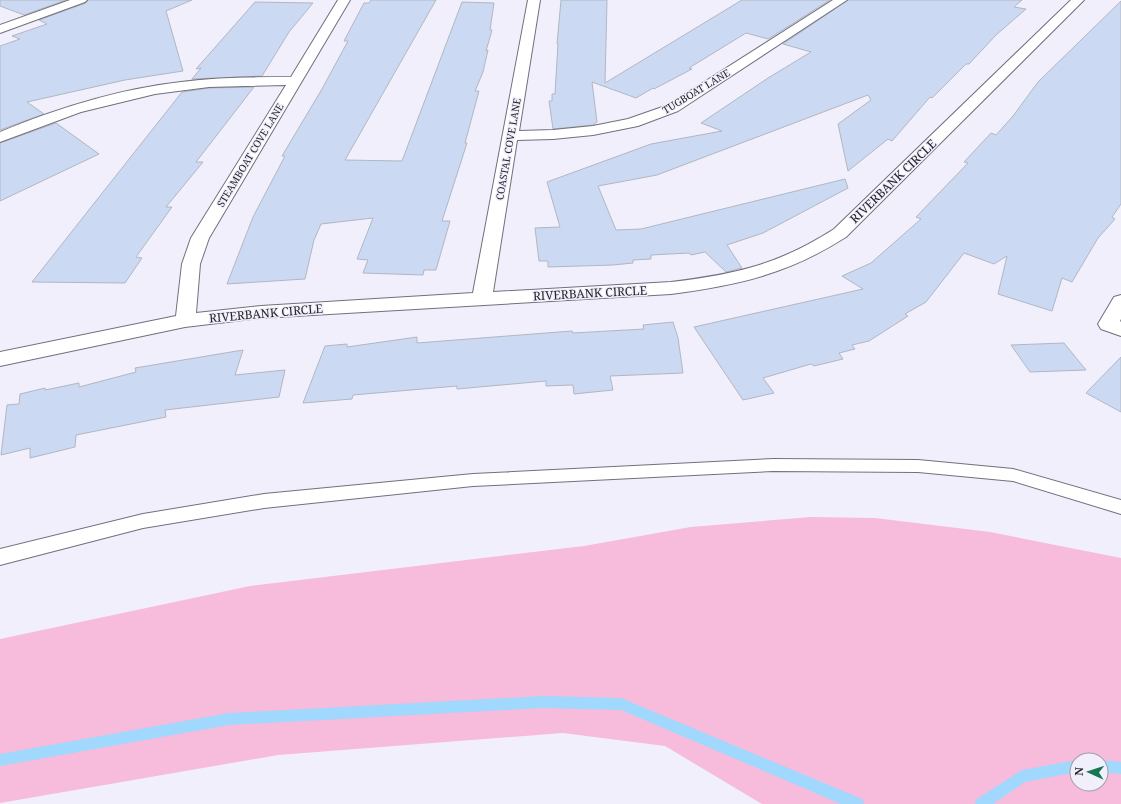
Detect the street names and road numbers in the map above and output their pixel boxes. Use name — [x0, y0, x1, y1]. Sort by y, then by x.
street label: TUGBOAT LANE — [660, 65, 732, 117]
street label: COASTAL COVE LANE — [492, 97, 524, 201]
street label: STEAMBOAT COVE LANE — [213, 100, 287, 210]
street label: RIVERBANK CIRCLE — [846, 135, 940, 227]
street label: RIVERBANK CIRCLE — [533, 282, 647, 304]
street label: RIVERBANK CIRCLE — [208, 300, 324, 326]

